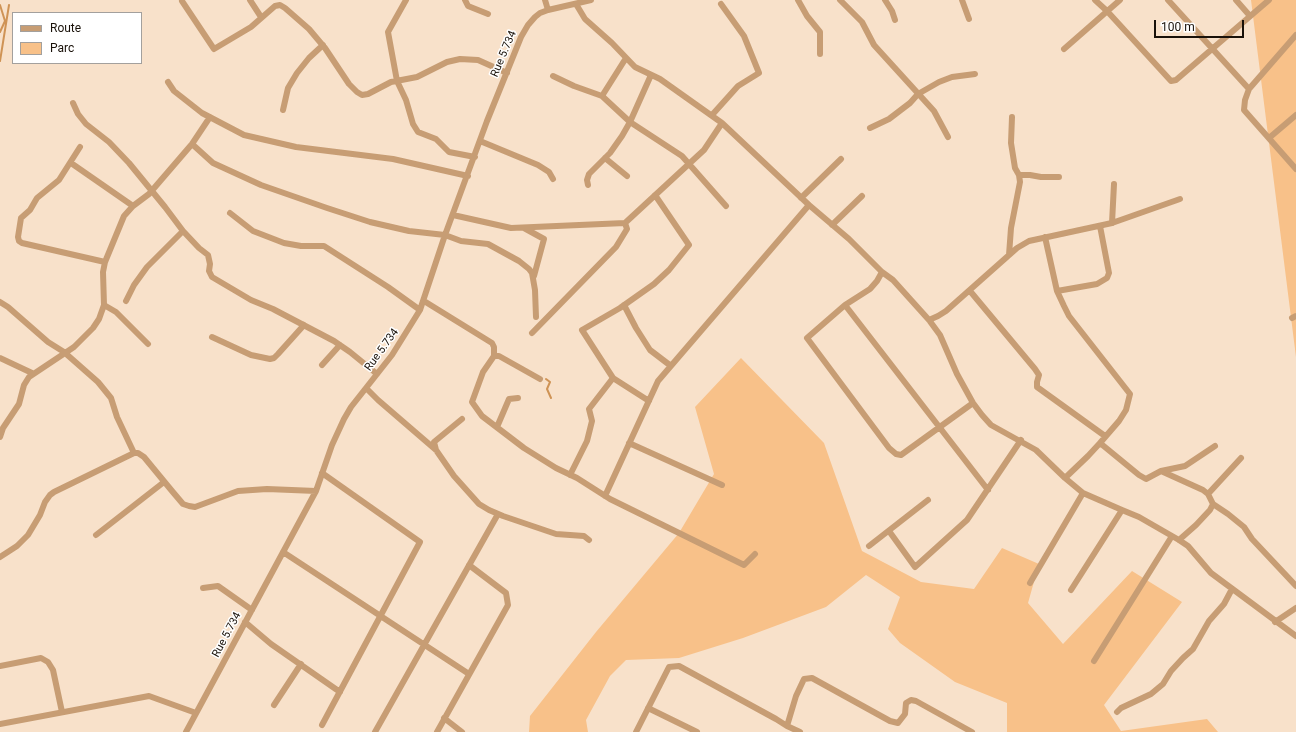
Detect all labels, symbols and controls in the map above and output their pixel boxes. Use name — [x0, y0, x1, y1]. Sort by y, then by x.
legend — [12, 12, 142, 64]
scale bar — [1156, 12, 1246, 38]
text: 100 m — [1161, 20, 1195, 34]
text: Route — [50, 21, 81, 35]
street label: Rue 5.734 — [488, 29, 520, 79]
text: Parc — [50, 41, 74, 55]
street label: Rue 5.734 — [362, 326, 402, 374]
street label: Rue 5.734 — [210, 610, 244, 660]

